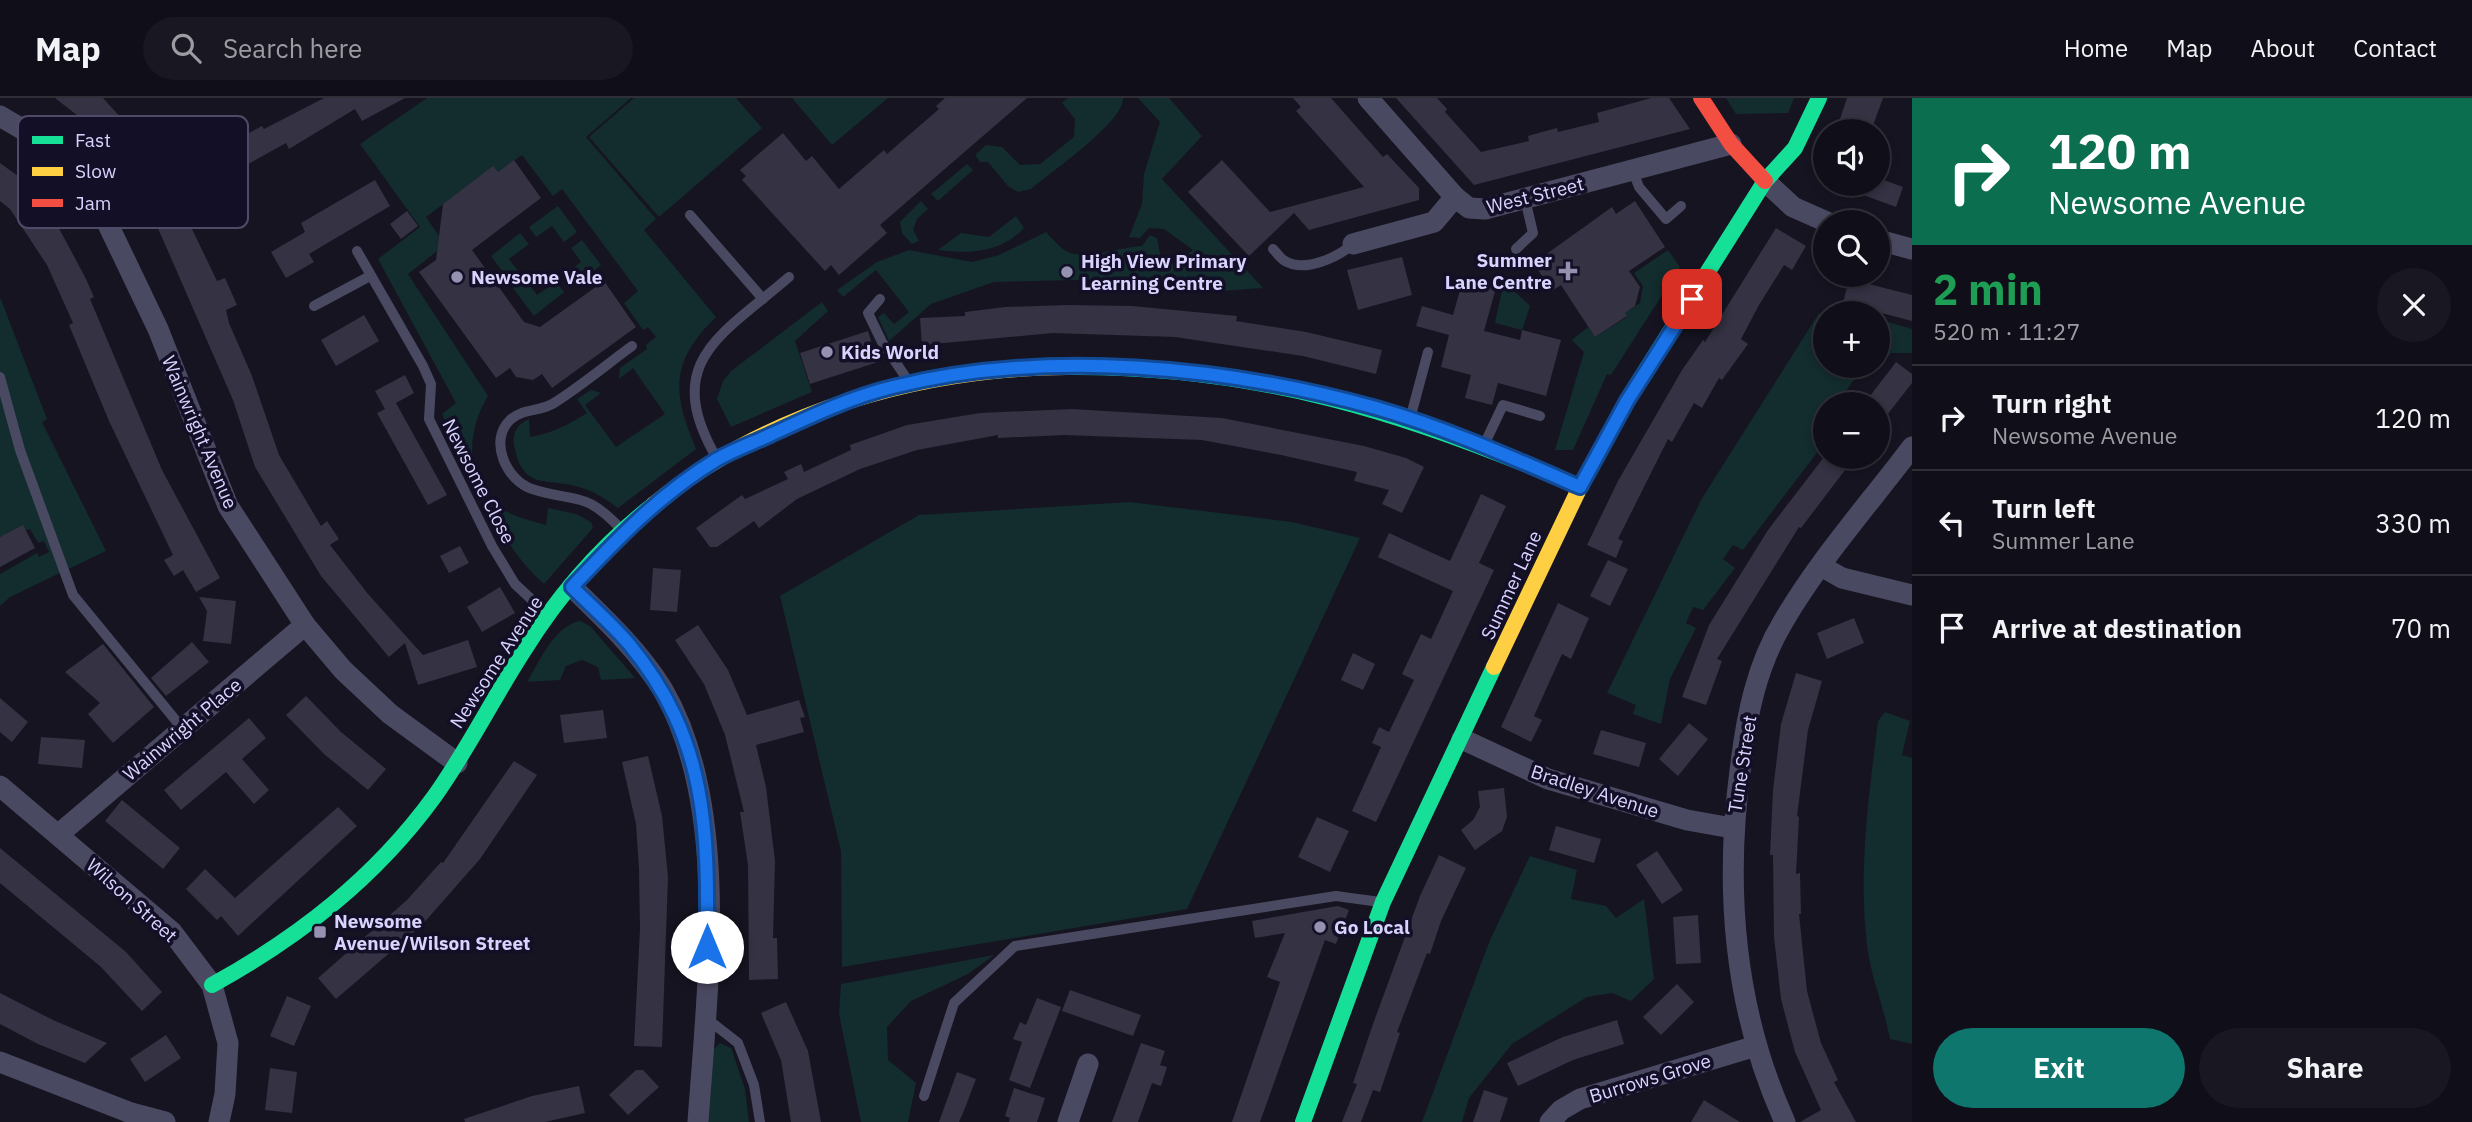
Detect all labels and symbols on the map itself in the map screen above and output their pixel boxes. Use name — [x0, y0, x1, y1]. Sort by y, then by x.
legend — [18, 116, 248, 228]
text: Fast — [75, 128, 111, 152]
text: Slow — [75, 159, 116, 183]
street label: West Street — [1484, 171, 1586, 219]
text: Jam — [75, 191, 111, 215]
place label: Summer Lane Centre — [1445, 248, 1552, 294]
place label: High View Primary Learning Centre — [1081, 249, 1247, 295]
marker: Summer Lane Centre — [1558, 261, 1578, 281]
marker: High View Primary Learning Centre — [1059, 264, 1075, 280]
place label: Newsome Vale — [471, 265, 603, 289]
marker: Newsome Vale — [449, 269, 465, 285]
pin — [1662, 269, 1722, 329]
place label: Kids World — [841, 340, 939, 364]
marker: Kids World — [819, 344, 835, 360]
street label: Wainwright Avenue — [157, 352, 243, 512]
street label: Newsome Close — [437, 415, 521, 547]
street label: Summer Lane — [1475, 527, 1547, 643]
street label: Newsome Avenue — [444, 591, 548, 733]
street label: Wainwright Place — [118, 672, 246, 786]
street label: Tune Street — [1722, 713, 1762, 815]
street label: Bradley Avenue — [1528, 759, 1662, 823]
street label: Wilson Street — [82, 853, 182, 947]
place label: Newsome Avenue/Wilson Street — [334, 909, 530, 955]
position arrow — [670, 910, 744, 984]
place label: Go Local — [1334, 915, 1410, 939]
marker: Go Local — [1312, 919, 1328, 935]
marker: Newsome Avenue/Wilson Street — [312, 924, 328, 940]
street label: Burrows Grove — [1586, 1048, 1714, 1108]

